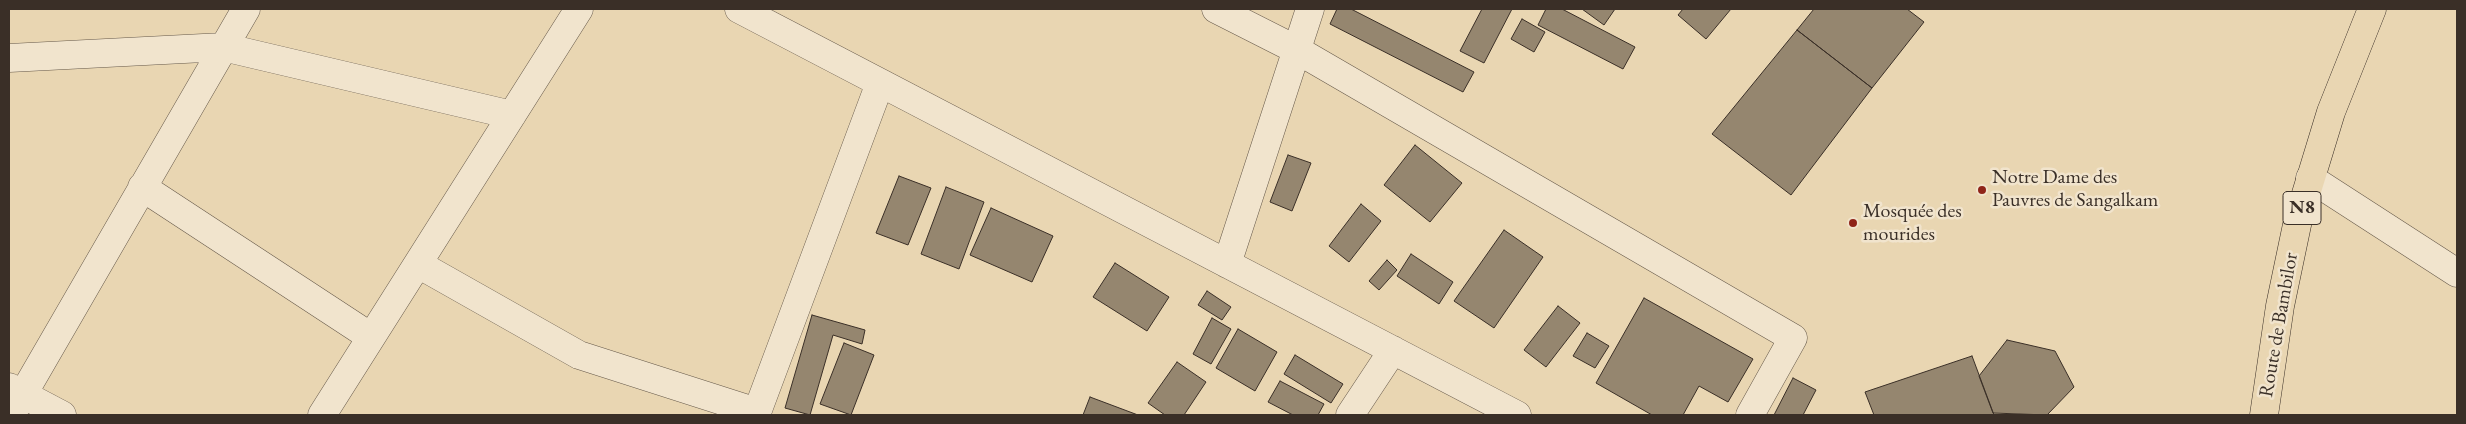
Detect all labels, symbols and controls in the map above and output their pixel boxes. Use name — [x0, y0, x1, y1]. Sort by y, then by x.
place label: Notre Dame des Pauvres de Sangalkam — [1992, 166, 2158, 213]
marker: Notre Dame des Pauvres de Sangalkam — [1976, 184, 1988, 196]
road number: N8 — [2283, 192, 2321, 224]
place label: Mosquée des mourides — [1863, 200, 1962, 247]
marker: Mosquée des mourides — [1847, 217, 1859, 229]
street label: Route de Bambilor — [2254, 251, 2304, 399]

